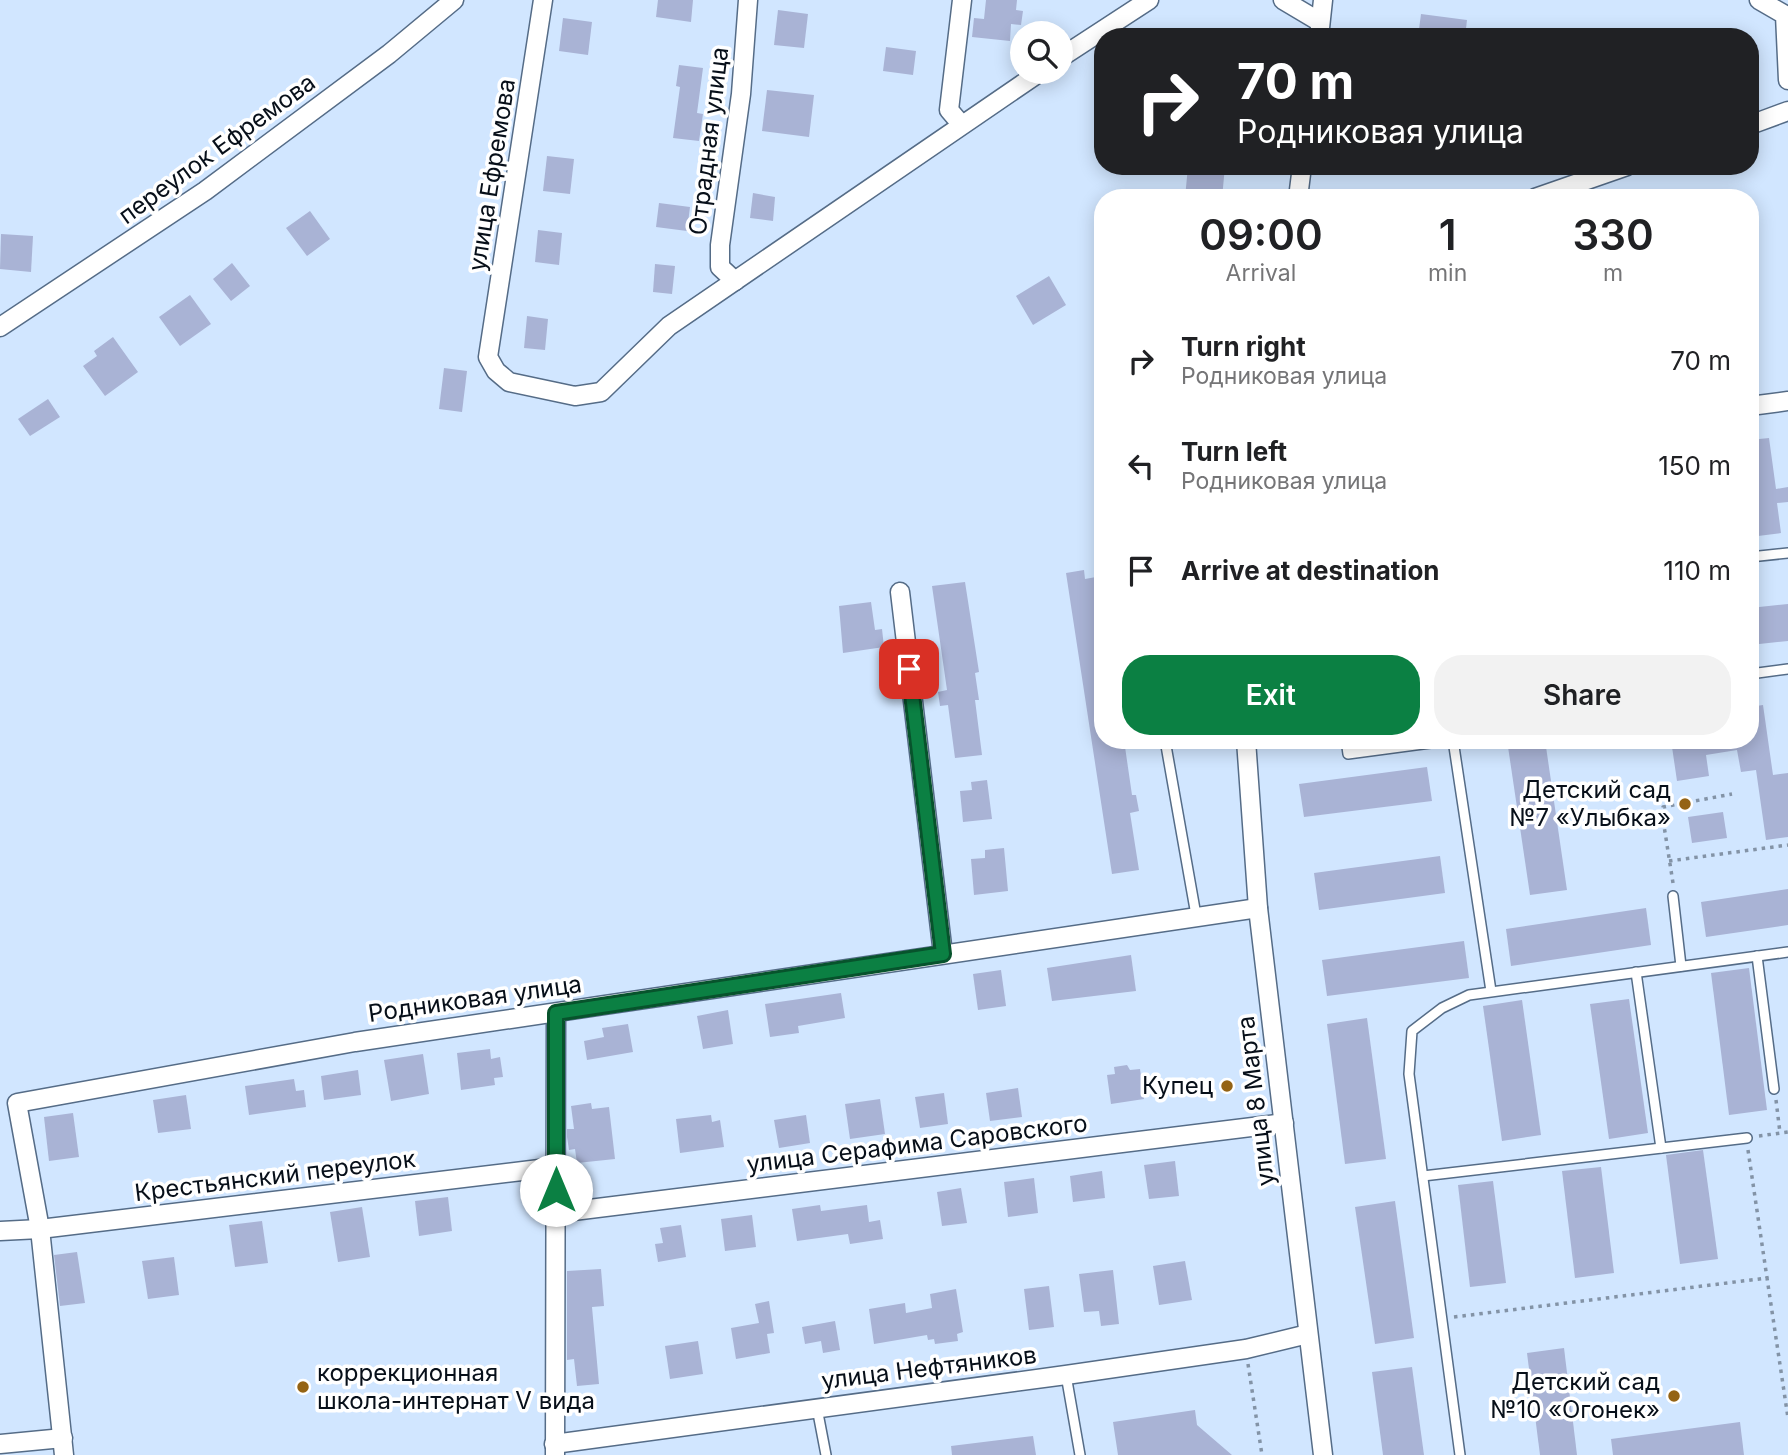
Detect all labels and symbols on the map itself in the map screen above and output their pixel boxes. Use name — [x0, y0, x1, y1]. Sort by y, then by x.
street label: Отрадная улица — [683, 45, 734, 237]
street label: переулок Ефремова — [113, 67, 321, 230]
street label: улица Ефремова — [462, 77, 521, 273]
pin — [879, 639, 939, 699]
place label: Детский сад №7 «Улыбка» — [1509, 775, 1671, 832]
marker: Детский сад №7 «Улыбка» — [1677, 796, 1693, 812]
street label: Родниковая улица — [366, 969, 584, 1028]
street label: улица 8 Марта — [1231, 1014, 1280, 1188]
place label: Купец — [1142, 1071, 1213, 1100]
marker: Купец — [1219, 1078, 1235, 1094]
street label: улица Серафима Саровского — [745, 1108, 1089, 1179]
street label: Крестьянский переулок — [133, 1144, 417, 1207]
position arrow — [519, 1153, 593, 1227]
street label: улица Нефтяников — [820, 1340, 1038, 1395]
place label: коррекционная школа-интернат V вида — [317, 1358, 595, 1415]
place label: Детский сад №10 «Огонек» — [1490, 1367, 1660, 1424]
marker: коррекционная школа-интернат V вида — [295, 1379, 311, 1395]
marker: Детский сад №10 «Огонек» — [1666, 1388, 1682, 1404]

